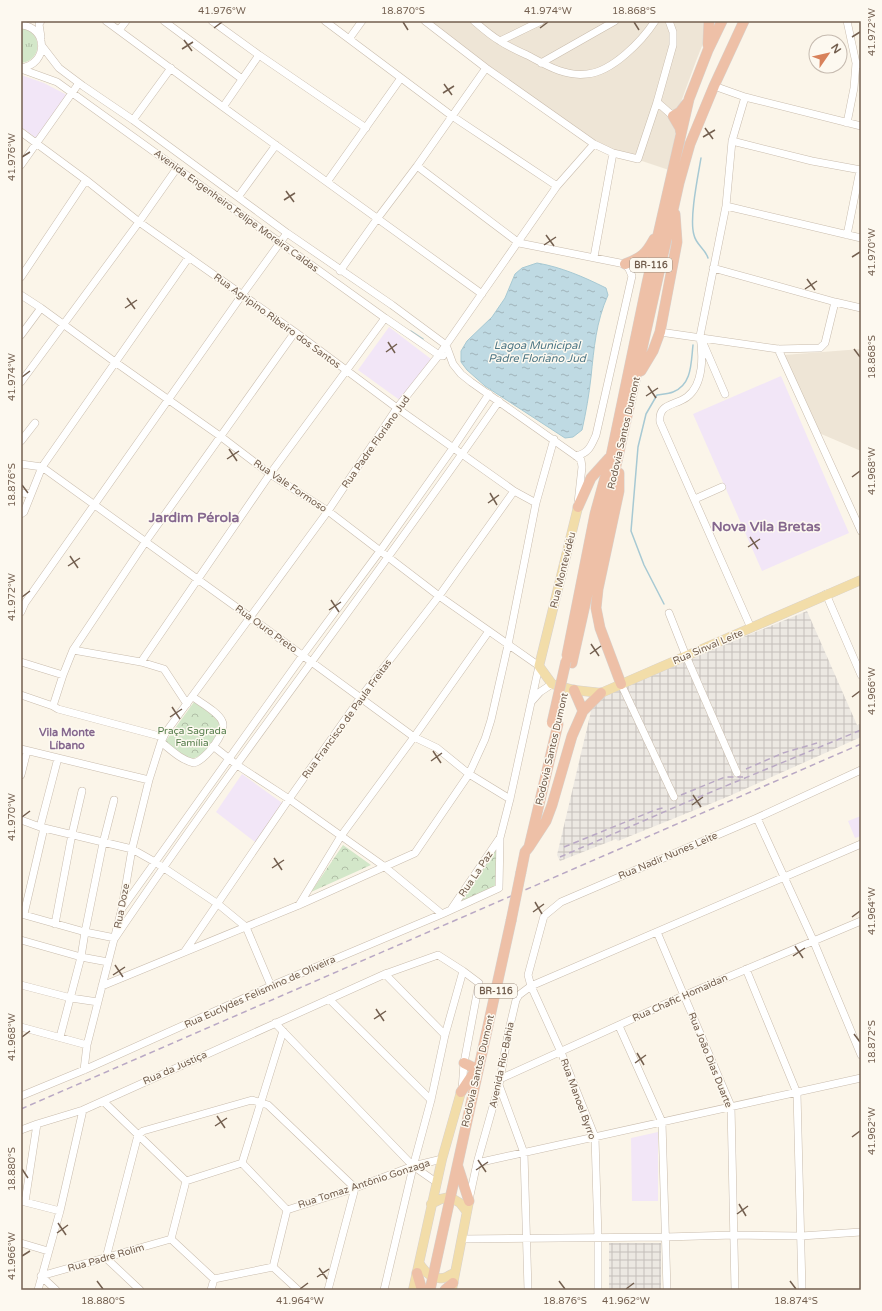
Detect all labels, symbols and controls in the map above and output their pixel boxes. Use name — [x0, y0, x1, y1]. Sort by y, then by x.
text: 41.976°W — [198, 5, 246, 17]
text: 18.870°S — [381, 5, 425, 17]
text: 41.974°W — [524, 5, 572, 17]
text: 18.868°S — [612, 5, 656, 17]
text: 41.972°W — [866, 8, 878, 56]
north arrow — [808, 34, 848, 74]
text: N — [828, 41, 844, 56]
text: 41.976°W — [6, 133, 18, 181]
street label: Avenida Engenheiro Felipe Moreira Caldas — [151, 147, 321, 275]
text: 41.970°W — [866, 228, 878, 276]
road number: BR-116 — [630, 258, 672, 272]
street label: Rua Agripino Ribeiro dos Santos — [211, 271, 343, 371]
text: 18.868°S — [866, 335, 878, 379]
water label: Lagoa Municipal Padre Floriano Jud — [488, 339, 588, 365]
text: 41.974°W — [6, 353, 18, 401]
street label: Rodovia Santos Dumont — [605, 375, 643, 490]
street label: Rua Padre Floriano Jud — [340, 393, 412, 491]
text: 41.968°W — [866, 447, 878, 495]
street label: Rua Vale Formoso — [251, 457, 329, 515]
text: 18.876°S — [6, 463, 18, 507]
district label: Jardim Pérola — [148, 509, 239, 526]
district label: Nova Vila Bretas — [712, 518, 821, 535]
street label: Rua Montevidéu — [548, 531, 578, 609]
text: 41.972°W — [6, 573, 18, 621]
street label: Rua Ouro Preto — [233, 602, 299, 656]
street label: Rua Sinval Leite — [671, 627, 745, 667]
street label: Rua Francisco de Paula Freitas — [300, 657, 394, 781]
text: 41.966°W — [866, 667, 878, 715]
street label: Rodovia Santos Dumont — [533, 691, 571, 806]
park label: Praça Sagrada Família — [157, 725, 227, 749]
district label: Vila Monte Líbano — [39, 726, 96, 752]
text: 41.970°W — [6, 793, 18, 841]
street label: Rua Nadir Nunes Leite — [617, 829, 720, 882]
street label: Rua La Paz — [456, 849, 496, 899]
street label: Rua Doze — [112, 882, 132, 929]
text: 41.964°W — [866, 887, 878, 935]
street label: Rua Euclydes Felismino de Oliveira — [183, 953, 337, 1031]
street label: Rua Chafic Homaidan — [630, 972, 730, 1024]
road number: BR-116 — [475, 984, 517, 998]
street label: Rua João Dias Duarte — [685, 1011, 735, 1110]
text: 41.968°W — [6, 1013, 18, 1061]
street label: Rodovia Santos Dumont — [459, 1013, 497, 1128]
text: 18.872°S — [866, 1020, 878, 1064]
street label: Avenida Rio-Bahia — [487, 1021, 517, 1109]
street label: Rua da Justiça — [141, 1049, 209, 1087]
street label: Rua Manoel Byrro — [558, 1057, 598, 1141]
text: 41.962°W — [866, 1107, 878, 1155]
text: 18.880°S — [6, 1147, 18, 1191]
street label: Rua Tomaz Antônio Gonzaga — [296, 1157, 432, 1211]
text: 41.966°W — [6, 1232, 18, 1280]
street label: Rua Padre Rolim — [66, 1241, 146, 1275]
text: 18.880°S — [81, 1295, 125, 1307]
text: 41.964°W — [276, 1295, 324, 1307]
text: 18.876°S — [543, 1295, 587, 1307]
text: 41.962°W — [602, 1295, 650, 1307]
text: 18.874°S — [774, 1295, 818, 1307]

